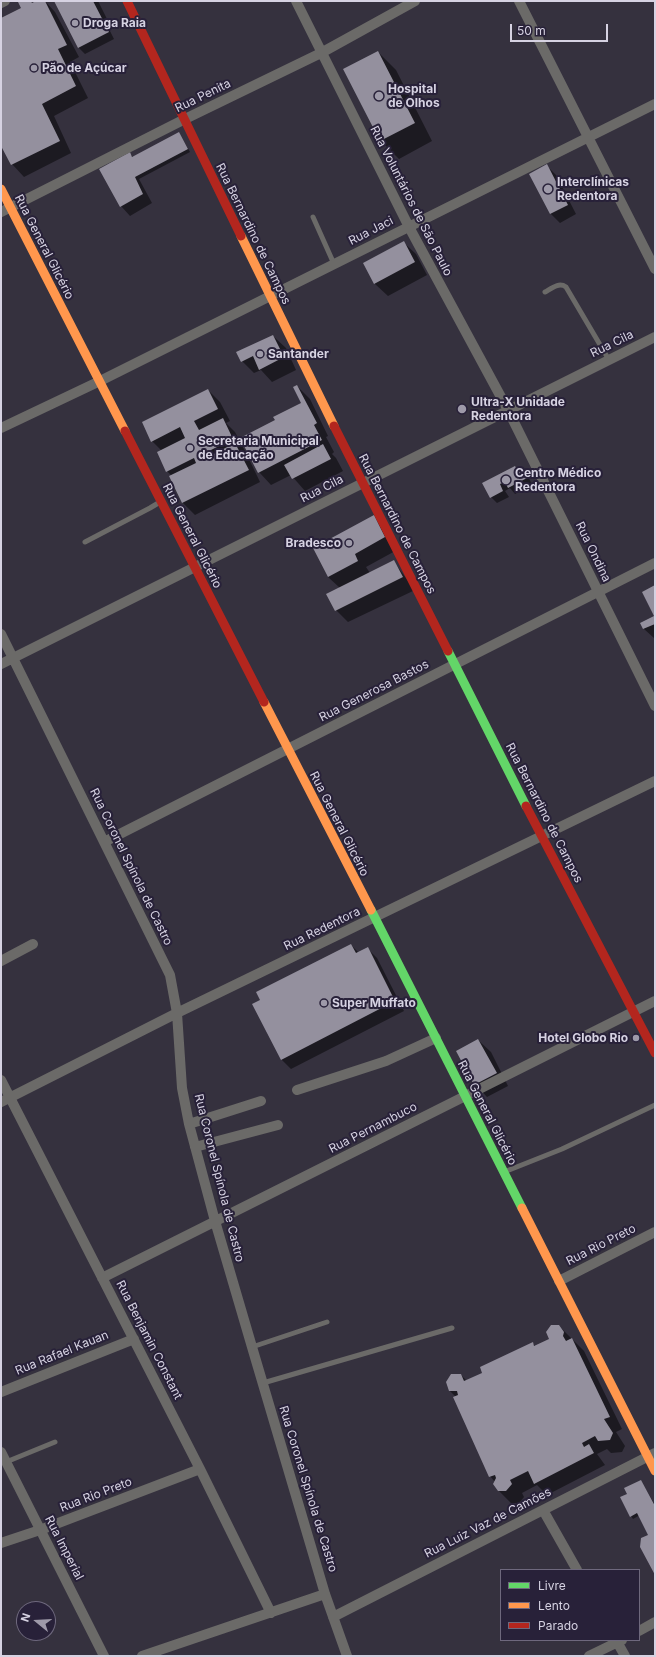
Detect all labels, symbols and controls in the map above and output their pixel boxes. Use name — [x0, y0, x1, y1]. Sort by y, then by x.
place label: Droga Raia — [83, 16, 146, 30]
scale bar — [512, 16, 610, 42]
marker: Droga Raia — [70, 18, 80, 28]
text: 50 m — [517, 23, 546, 38]
place label: Pão de Açúcar — [42, 61, 127, 75]
marker: Pão de Açúcar — [29, 63, 39, 73]
street label: Rua Penita — [173, 76, 233, 116]
place label: Hospital de Olhos — [388, 82, 440, 110]
marker: Hospital de Olhos — [373, 90, 385, 102]
street label: Rua Voluntários de São Paulo — [367, 124, 455, 278]
street label: Rua Bernardino de Campos — [213, 161, 293, 307]
place label: Interclínicas Redentora — [557, 175, 629, 203]
marker: Interclínicas Redentora — [542, 183, 554, 195]
street label: Rua General Glicério — [11, 192, 77, 302]
street label: Rua Jaci — [346, 214, 396, 248]
street label: Rua Cila — [588, 327, 636, 361]
place label: Santander — [268, 347, 329, 361]
marker: Santander — [255, 349, 265, 359]
place label: Ultra-X Unidade Redentora — [471, 395, 565, 423]
marker: Ultra-X Unidade Redentora — [456, 403, 468, 415]
place label: Secretaria Municipal de Educação — [198, 434, 319, 462]
marker: Secretaria Municipal de Educação — [185, 443, 195, 453]
street label: Rua Bernardino de Campos — [355, 452, 439, 596]
place label: Centro Médico Redentora — [515, 466, 601, 494]
street label: Rua Cila — [298, 472, 346, 506]
marker: Centro Médico Redentora — [500, 474, 512, 486]
street label: Rua General Glicério — [159, 481, 225, 591]
street label: Rua Ondina — [572, 520, 614, 584]
place label: Bradesco — [286, 536, 341, 550]
marker: Bradesco — [344, 538, 354, 548]
street label: Rua Generosa Bastos — [317, 657, 431, 725]
street label: Rua Bernardino de Campos — [502, 741, 586, 885]
street label: Rua General Glicério — [306, 769, 372, 879]
street label: Rua Coronel Spínola de Castro — [87, 786, 175, 948]
street label: Rua Redentora — [281, 904, 363, 954]
place label: Super Muffato — [332, 996, 416, 1010]
marker: Super Muffato — [319, 998, 329, 1008]
place label: Hotel Globo Rio — [538, 1031, 628, 1045]
marker: Hotel Globo Rio — [631, 1033, 641, 1043]
street label: Rua General Glicério — [454, 1058, 520, 1168]
street label: Rua Coronel Spínola de Castro — [191, 1092, 247, 1264]
street label: Rua Pernambuco — [326, 1100, 420, 1156]
street label: Rua Rio Preto — [564, 1221, 638, 1269]
street label: Rua Benjamin Constant — [113, 1278, 185, 1402]
street label: Rua Rafael Kauan — [13, 1328, 111, 1378]
street label: Rua Coronel Spínola de Castro — [276, 1404, 340, 1574]
street label: Rua Rio Preto — [58, 1475, 134, 1515]
street label: Rua Luiz Vaz de Camões — [422, 1485, 554, 1561]
street label: Rua Imperial — [42, 1513, 86, 1583]
legend — [500, 1569, 640, 1641]
text: Livre — [538, 1578, 566, 1593]
text: Lento — [538, 1598, 570, 1613]
north arrow — [16, 1601, 56, 1641]
text: N — [18, 1611, 33, 1624]
text: Parado — [538, 1618, 578, 1633]

